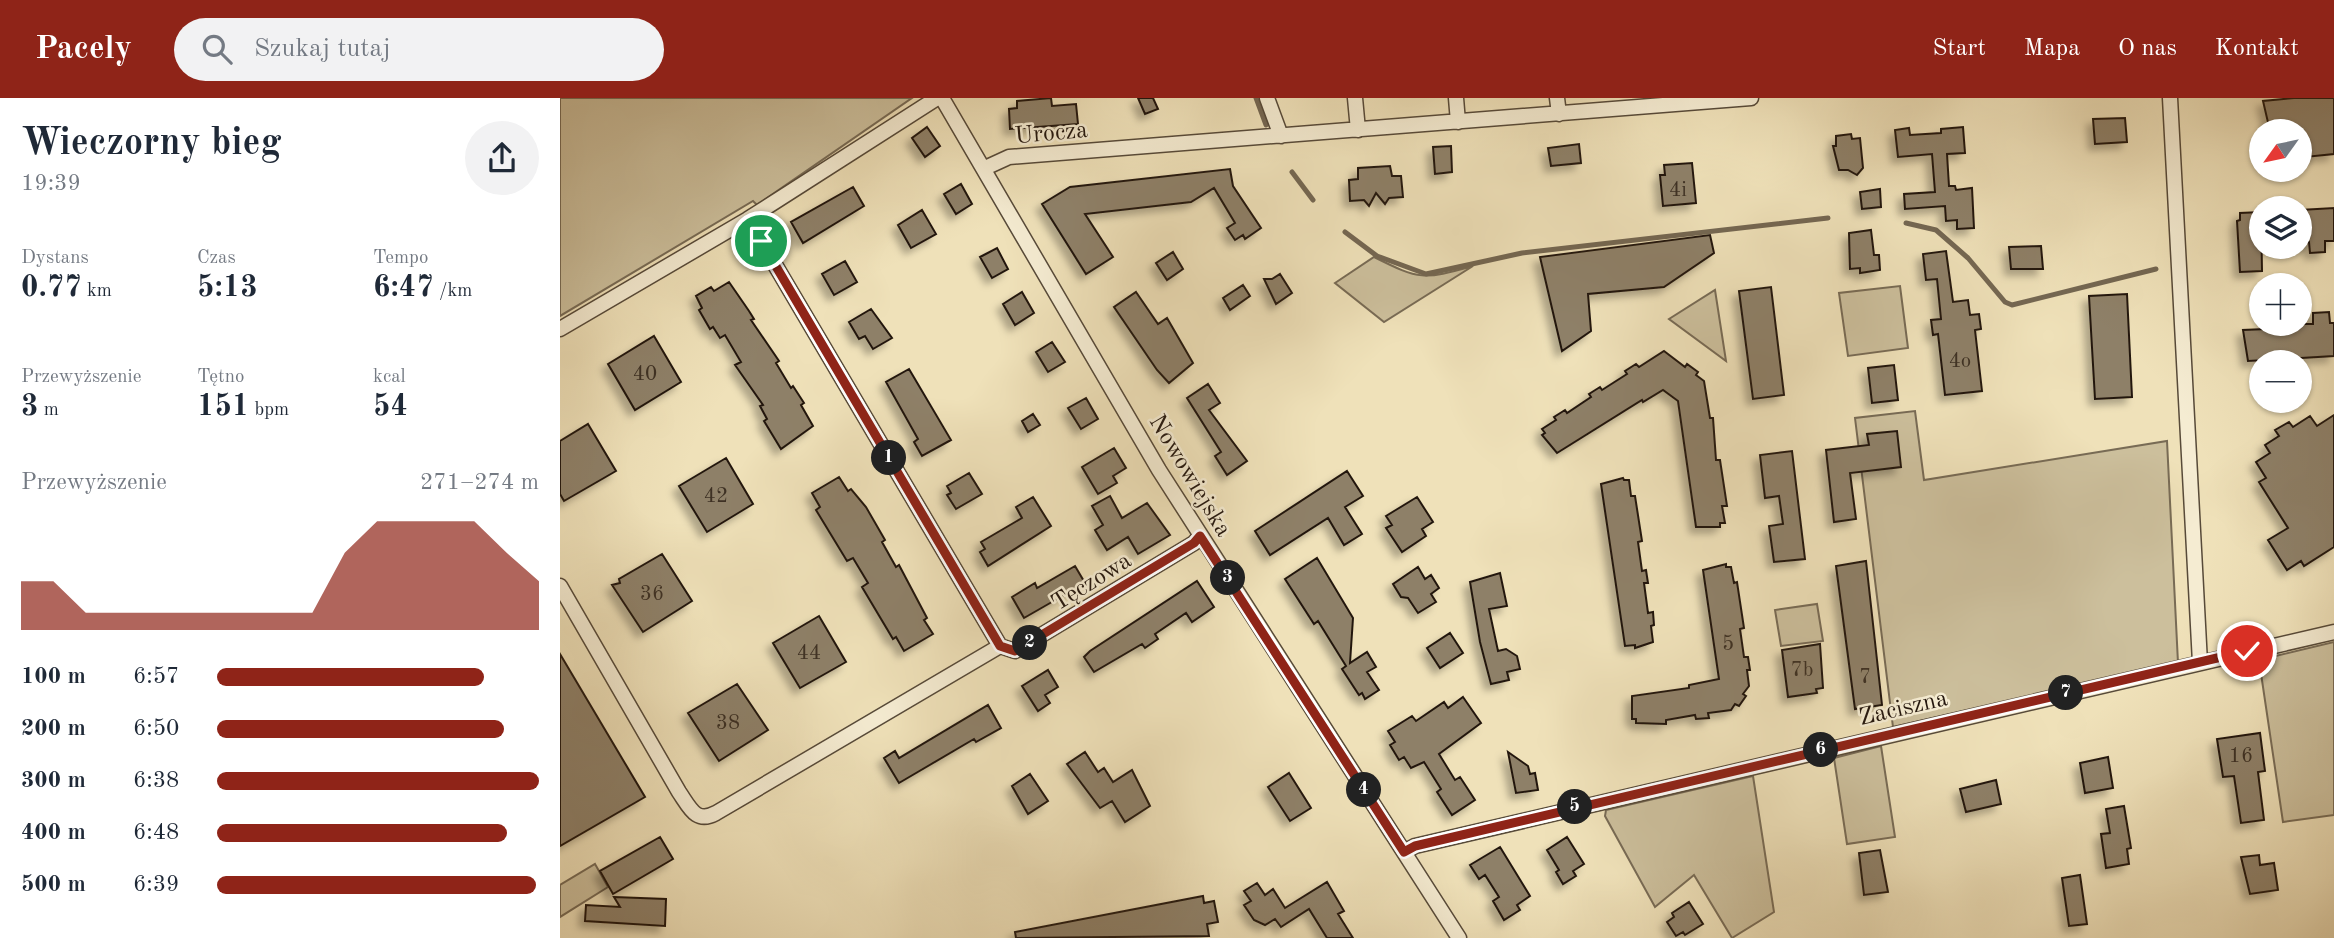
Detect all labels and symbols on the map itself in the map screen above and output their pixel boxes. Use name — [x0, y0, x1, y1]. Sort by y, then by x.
street label: Urocza — [1014, 119, 1089, 149]
north arrow — [2249, 119, 2312, 182]
house number: 4i — [1669, 180, 1687, 201]
pin — [731, 211, 791, 271]
house number: 4o — [1949, 351, 1971, 372]
house number: 40 — [633, 364, 657, 385]
street label: Nowowiejska — [1144, 411, 1235, 541]
pin: 1 — [872, 440, 906, 476]
house number: 42 — [704, 486, 728, 507]
street label: Tęczowa — [1048, 549, 1136, 616]
pin: 3 — [1210, 560, 1246, 596]
house number: 36 — [640, 584, 664, 605]
pin — [2217, 621, 2277, 681]
pin: 2 — [1012, 626, 1048, 660]
house number: 5 — [1722, 634, 1734, 655]
house number: 44 — [797, 643, 821, 664]
house number: 7b — [1791, 660, 1813, 681]
house number: 7 — [1859, 667, 1871, 688]
pin: 7 — [2048, 676, 2084, 710]
street label: Zaciszna — [1857, 687, 1950, 731]
house number: 38 — [716, 713, 740, 734]
pin: 6 — [1804, 732, 1838, 768]
house number: 16 — [2229, 746, 2253, 767]
pin: 4 — [1346, 772, 1382, 808]
pin: 5 — [1558, 790, 1592, 824]

